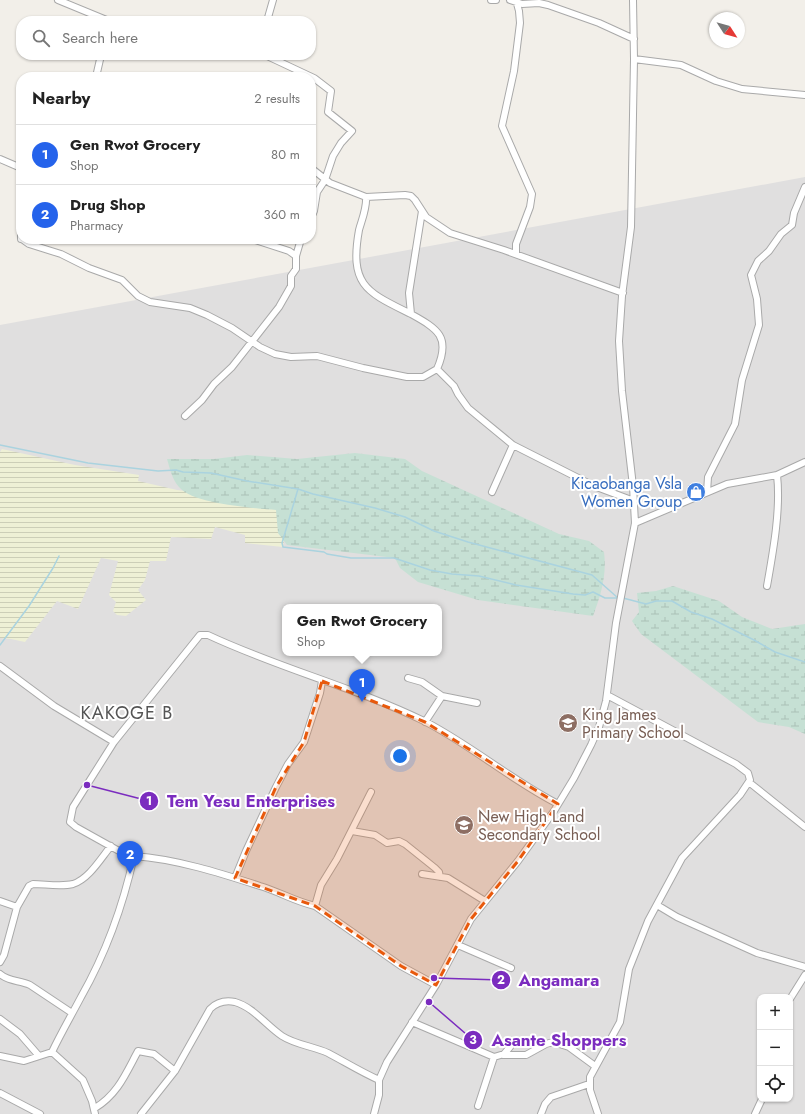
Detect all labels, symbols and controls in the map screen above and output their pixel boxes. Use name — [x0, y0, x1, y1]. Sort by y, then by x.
north arrow — [709, 12, 745, 48]
search box — [16, 16, 316, 60]
icon: search — [30, 27, 52, 49]
text: Search here — [62, 27, 138, 49]
text: Nearby — [32, 86, 90, 110]
text: 2 results — [254, 89, 300, 108]
text: Gen Rwot Grocery — [70, 134, 200, 156]
text: 1 — [42, 145, 48, 164]
text: 80 m — [271, 145, 300, 164]
text: Shop — [70, 156, 98, 175]
text: Drug Shop — [70, 194, 145, 216]
text: 2 — [41, 205, 49, 224]
text: 360 m — [264, 205, 300, 224]
text: Pharmacy — [70, 216, 123, 235]
place label: Kicaobanga Vsla Women Group — [571, 472, 682, 513]
shop icon: Kicaobanga Vsla Women Group — [685, 481, 707, 503]
popup — [282, 604, 442, 656]
text: Gen Rwot Grocery — [297, 610, 427, 632]
text: Shop — [297, 632, 325, 651]
pin: 1 — [349, 669, 375, 702]
district label: KAKOGE B — [81, 700, 173, 726]
place label: King James Primary School — [582, 703, 684, 744]
school or university icon: King James Primary School — [557, 712, 579, 734]
your location — [390, 746, 410, 766]
callout: Tem Yesu Enterprises — [139, 786, 343, 815]
text: Tem Yesu Enterprises — [167, 789, 335, 813]
text: 1 — [146, 792, 152, 810]
place label: New High Land Secondary School — [478, 805, 600, 846]
school or university icon: New High Land Secondary School — [453, 814, 475, 836]
pin: 2 — [117, 841, 143, 874]
callout: Angamara — [491, 965, 608, 994]
text: Angamara — [517, 968, 600, 992]
text: 2 — [497, 971, 505, 989]
map controls — [757, 994, 793, 1102]
button: + — [757, 994, 793, 1030]
callout: Asante Shoppers — [463, 1025, 634, 1054]
text: Asante Shoppers — [490, 1028, 627, 1052]
button: − — [757, 1030, 793, 1066]
text: 3 — [469, 1031, 477, 1049]
button: locate — [757, 1066, 793, 1102]

